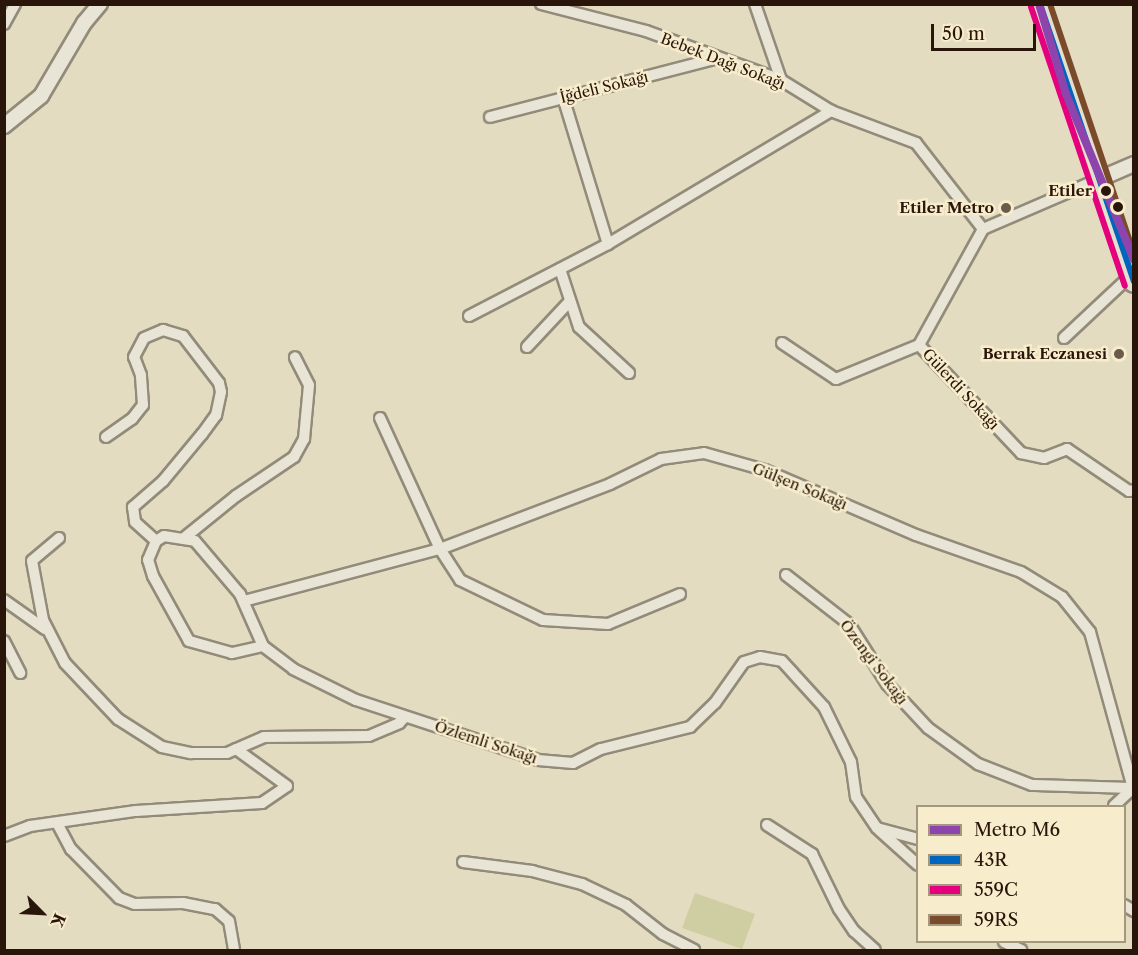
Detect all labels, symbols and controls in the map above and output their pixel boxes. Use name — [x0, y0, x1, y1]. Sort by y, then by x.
scale bar — [934, 12, 1039, 50]
text: 50 m — [942, 23, 985, 45]
street label: Bebek Dağı Sokağı — [658, 29, 788, 93]
street label: İğdeli Sokağı — [558, 67, 650, 107]
place label: Etiler — [1048, 182, 1092, 200]
marker: Etiler — [1097, 182, 1115, 200]
place label: Etiler Metro — [899, 199, 994, 217]
marker: Etiler Metro — [999, 201, 1013, 215]
unlabelled marker — [1112, 201, 1124, 213]
street label: Gülerdi Sokağı — [919, 345, 1003, 433]
place label: Berrak Eczanesi — [982, 345, 1107, 363]
marker: Berrak Eczanesi — [1112, 347, 1126, 361]
street label: Gülşen Sokağı — [750, 459, 850, 513]
street label: Özengi Sokağı — [836, 616, 912, 708]
street label: Özlemli Sokağı — [432, 717, 540, 767]
legend — [916, 805, 1126, 943]
text: Metro M6 — [974, 819, 1060, 841]
text: 43R — [974, 849, 1007, 871]
text: 559C — [974, 879, 1018, 901]
north arrow — [12, 883, 72, 943]
text: 59RS — [974, 909, 1018, 931]
text: K — [47, 910, 70, 930]

